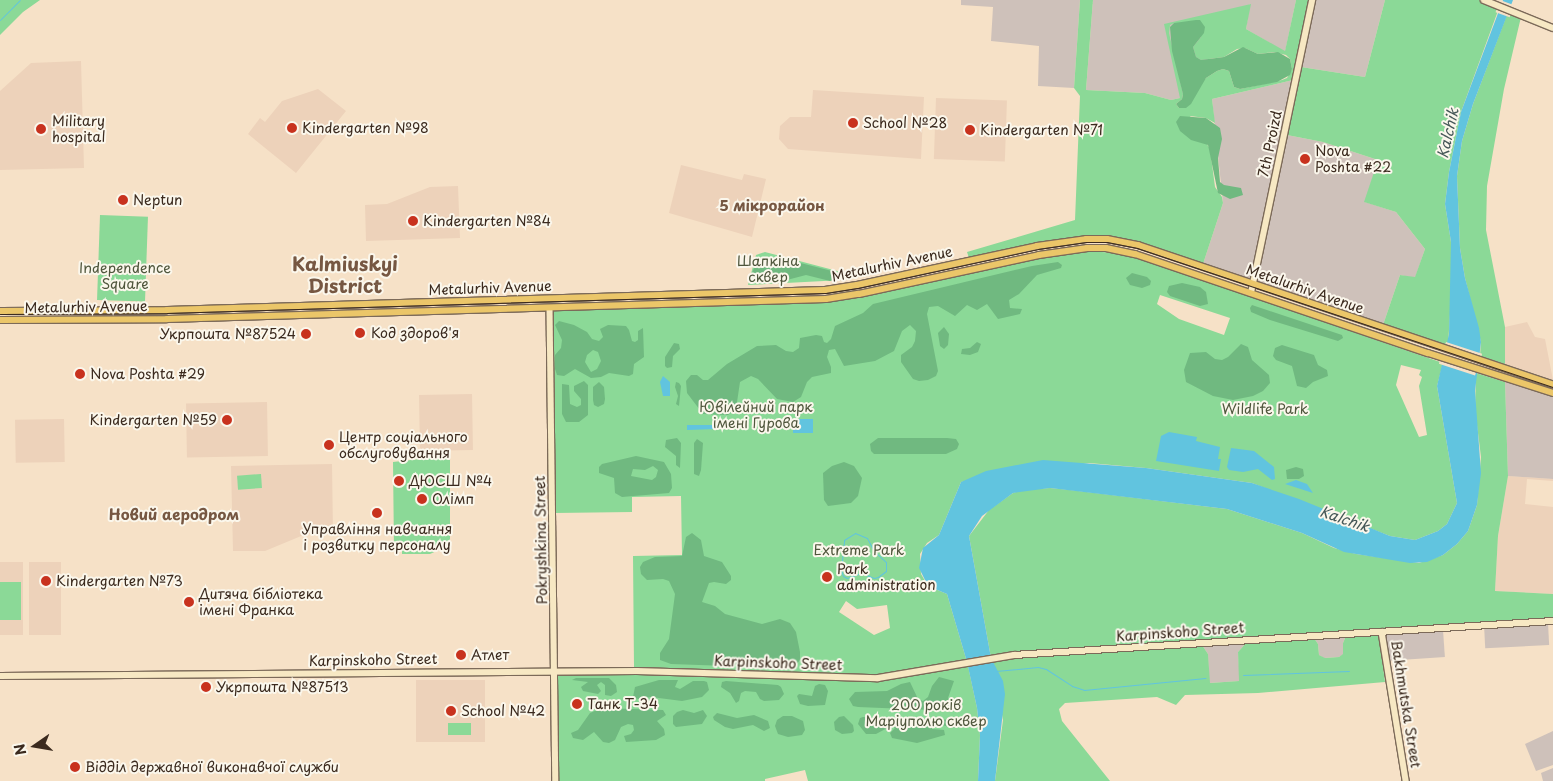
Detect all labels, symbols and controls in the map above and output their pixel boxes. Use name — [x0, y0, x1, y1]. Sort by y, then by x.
water label: Kalchik — [1432, 106, 1462, 160]
street label: 7th Proizd — [1255, 109, 1285, 179]
place label: Military hospital — [52, 113, 105, 146]
place label: School №28 — [863, 115, 947, 131]
marker: School №28 — [847, 117, 859, 129]
place label: Kindergarten №98 — [302, 120, 429, 136]
marker: Military hospital — [34, 122, 48, 136]
marker: Kindergarten №98 — [286, 122, 298, 134]
place label: Kindergarten №71 — [980, 122, 1103, 138]
marker: Kindergarten №71 — [964, 124, 976, 136]
place label: Nova Poshta #22 — [1315, 143, 1392, 176]
marker: Nova Poshta #22 — [1299, 153, 1311, 165]
place label: Neptun — [133, 192, 182, 208]
marker: Neptun — [117, 194, 129, 206]
district label: 5 мікрорайон — [719, 196, 825, 214]
place label: Kindergarten №84 — [423, 213, 551, 229]
marker: Kindergarten №84 — [407, 215, 419, 227]
street label: Metalurhiv Avenue — [830, 243, 954, 285]
district label: Kalmiuskyi District — [292, 253, 398, 297]
park label: Шапкіна сквер — [737, 253, 799, 286]
park label: Independence Square — [79, 260, 171, 292]
street label: Metalurhiv Avenue — [1244, 261, 1366, 317]
street label: Metalurhiv Avenue — [428, 277, 552, 299]
street label: Metalurhiv Avenue — [24, 298, 148, 316]
place label: Код здоров'я — [371, 325, 459, 341]
place label: Укрпошта №87524 — [159, 326, 296, 342]
marker: Код здоров'я — [353, 326, 367, 340]
marker: Укрпошта №87524 — [300, 328, 312, 340]
place label: Nova Poshta #29 — [90, 366, 205, 382]
marker: Nova Poshta #29 — [74, 368, 86, 380]
park label: Ювілейний парк імені Гурова — [699, 399, 813, 432]
park label: Wildlife Park — [1222, 401, 1308, 417]
place label: Kindergarten №59 — [89, 412, 217, 428]
marker: Kindergarten №59 — [221, 414, 233, 426]
place label: Центр соціального обслуговування — [339, 429, 468, 462]
marker: Центр соціального обслуговування — [323, 439, 335, 451]
place label: ДЮСШ №4 — [409, 473, 492, 489]
marker: ДЮСШ №4 — [393, 475, 405, 487]
street label: Pokryshkina Street — [531, 476, 551, 604]
place label: Олімп — [432, 491, 474, 507]
marker: Олімп — [416, 493, 428, 505]
water label: Kalchik — [1318, 501, 1372, 535]
district label: Новий аеродром — [109, 505, 239, 523]
marker: Управління навчання і розвитку персоналу — [371, 507, 383, 519]
place label: Управління навчання і розвитку персоналу — [301, 521, 453, 554]
park label: Extreme Park — [813, 542, 905, 558]
place label: Park administration — [837, 561, 936, 594]
marker: Park administration — [821, 571, 833, 583]
place label: Kindergarten №73 — [56, 573, 183, 589]
marker: Kindergarten №73 — [40, 575, 52, 587]
place label: Дитяча бібліотека імені Франка — [199, 586, 323, 618]
marker: Дитяча бібліотека імені Франка — [183, 596, 195, 608]
street label: Karpinskoho Street — [1115, 619, 1245, 645]
street label: Bakhmutska Street — [1387, 638, 1425, 770]
place label: Атлет — [471, 647, 509, 663]
marker: Атлет — [455, 649, 467, 661]
street label: Karpinskoho Street — [308, 650, 438, 670]
street label: Karpinskoho Street — [713, 652, 843, 674]
place label: Укрпошта №87513 — [216, 679, 349, 695]
marker: Укрпошта №87513 — [200, 681, 212, 693]
place label: Танк Т-34 — [587, 696, 658, 712]
park label: 200 років Маріуполю сквер — [865, 697, 987, 730]
marker: Танк Т-34 — [571, 698, 583, 710]
place label: School №42 — [461, 703, 545, 719]
marker: School №42 — [445, 705, 457, 717]
north arrow — [10, 721, 60, 771]
text: N — [8, 742, 31, 757]
place label: Відділ державної виконавчої служби — [85, 759, 340, 775]
marker: Відділ державної виконавчої служби — [69, 761, 81, 773]

